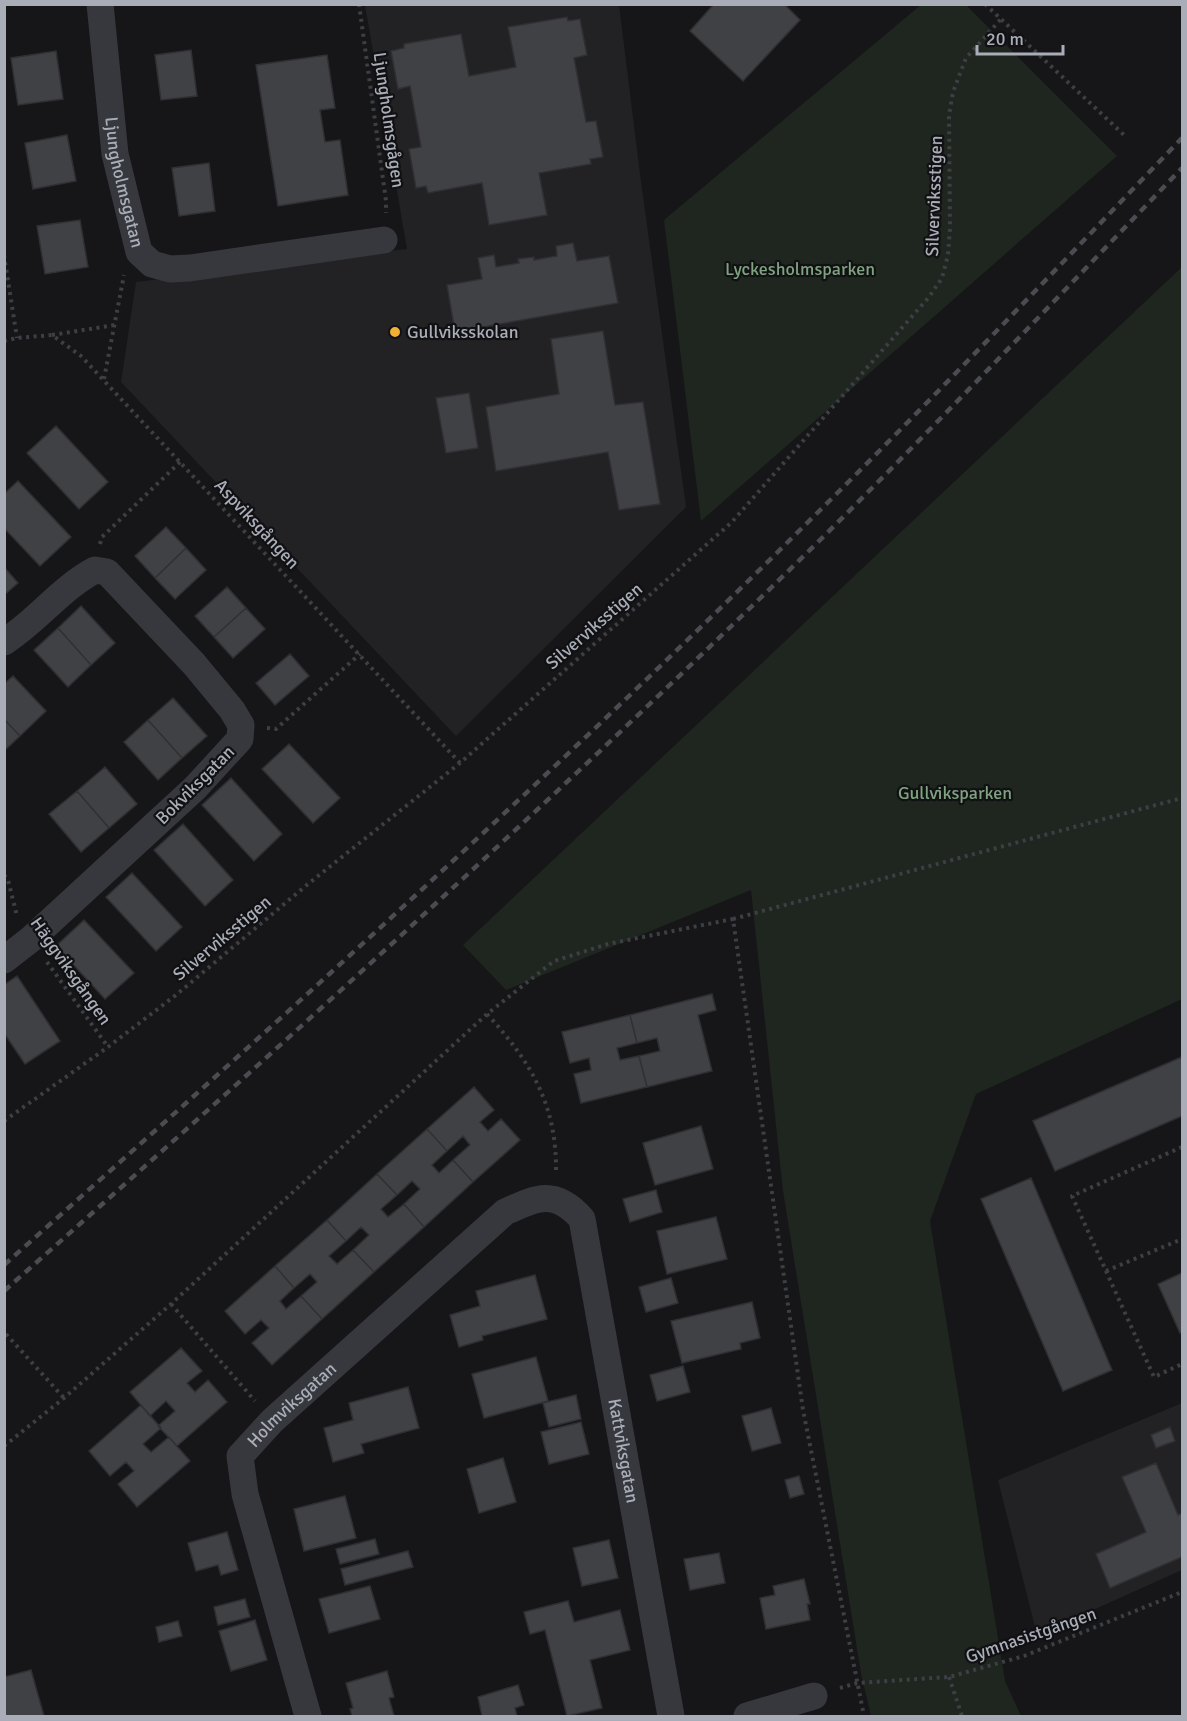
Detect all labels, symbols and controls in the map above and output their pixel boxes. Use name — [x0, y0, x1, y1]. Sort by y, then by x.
scale bar — [977, 18, 1062, 56]
text: 20 m — [986, 28, 1024, 50]
street label: Ljungholmsgågen — [369, 51, 409, 189]
street label: Ljungholmsgatan — [100, 115, 149, 250]
street label: Silverviksstigen — [921, 135, 947, 257]
park label: Lyckesholmsparken — [725, 258, 875, 280]
place label: Gullviksskolan — [407, 321, 519, 343]
marker: Gullviksskolan — [388, 325, 402, 339]
street label: Aspviksgången — [210, 474, 304, 574]
street label: Silverviksstigen — [541, 578, 647, 674]
street label: Bokviksgatan — [151, 741, 239, 829]
park label: Gullviksparken — [898, 782, 1012, 804]
street label: Silverviksstigen — [168, 891, 276, 985]
street label: Häggviksgången — [26, 913, 116, 1029]
street label: Holmviksgatan — [242, 1358, 341, 1452]
street label: Kattviksgatan — [603, 1397, 644, 1505]
street label: Gymnasistgången — [963, 1602, 1099, 1668]

